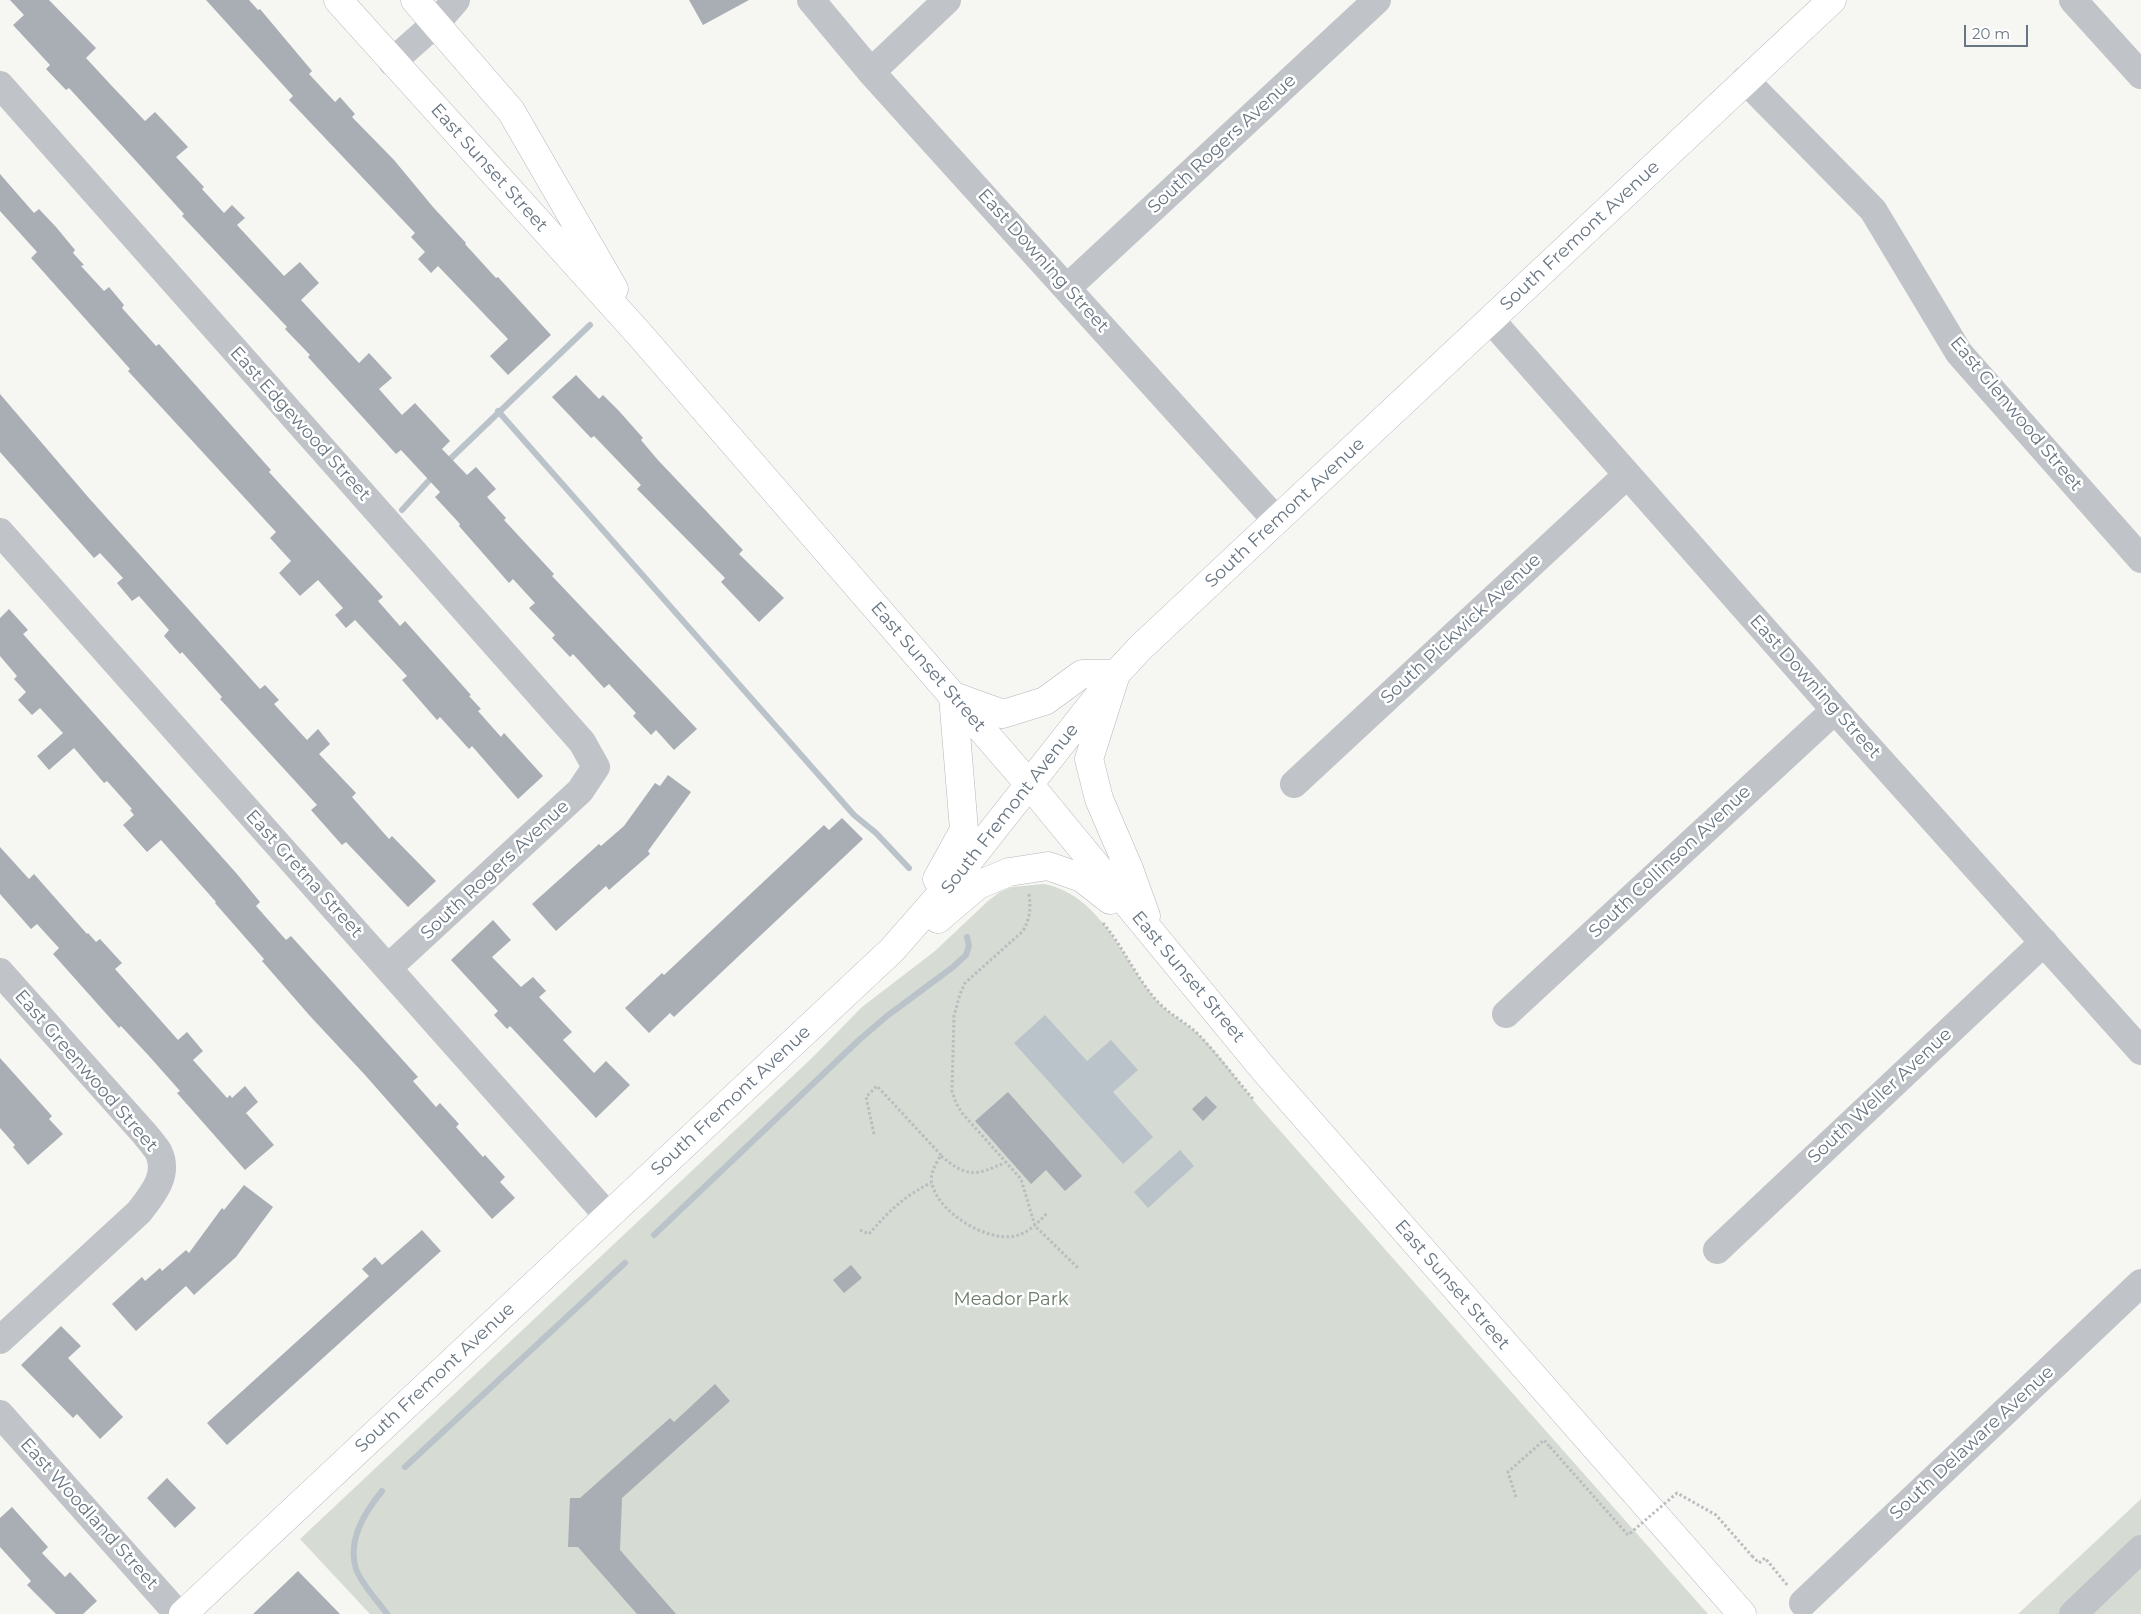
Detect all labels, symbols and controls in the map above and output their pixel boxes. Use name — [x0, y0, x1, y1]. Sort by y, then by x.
scale bar — [1966, 15, 2030, 47]
text: 20 m — [1972, 24, 2010, 43]
street label: South Rogers Avenue — [1143, 70, 1301, 218]
street label: East Sunset Street — [426, 100, 552, 236]
street label: South Fremont Avenue — [1496, 156, 1664, 316]
street label: East Downing Street — [973, 185, 1113, 337]
street label: East Glenwood Street — [1945, 333, 2087, 495]
street label: East Edgewood Street — [225, 342, 375, 506]
street label: South Fremont Avenue — [1201, 433, 1369, 593]
street label: South Pickwick Avenue — [1377, 549, 1545, 709]
street label: East Sunset Street — [866, 598, 990, 736]
street label: East Downing Street — [1745, 611, 1885, 763]
street label: South Fremont Avenue — [937, 720, 1083, 898]
street label: South Collinson Avenue — [1584, 781, 1756, 943]
street label: South Rogers Avenue — [416, 796, 574, 944]
street label: East Gretna Street — [241, 806, 367, 942]
street label: East Sunset Street — [1127, 907, 1249, 1047]
street label: East Greenwood Street — [10, 986, 162, 1156]
street label: South Fremont Avenue — [647, 1021, 815, 1181]
street label: South Weller Avenue — [1804, 1024, 1956, 1168]
street label: East Sunset Street — [1390, 1216, 1514, 1354]
park label: Meador Park — [954, 1289, 1068, 1311]
street label: South Fremont Avenue — [351, 1298, 519, 1458]
street label: South Delaware Avenue — [1886, 1361, 2058, 1525]
street label: East Woodland Street — [15, 1434, 163, 1594]

